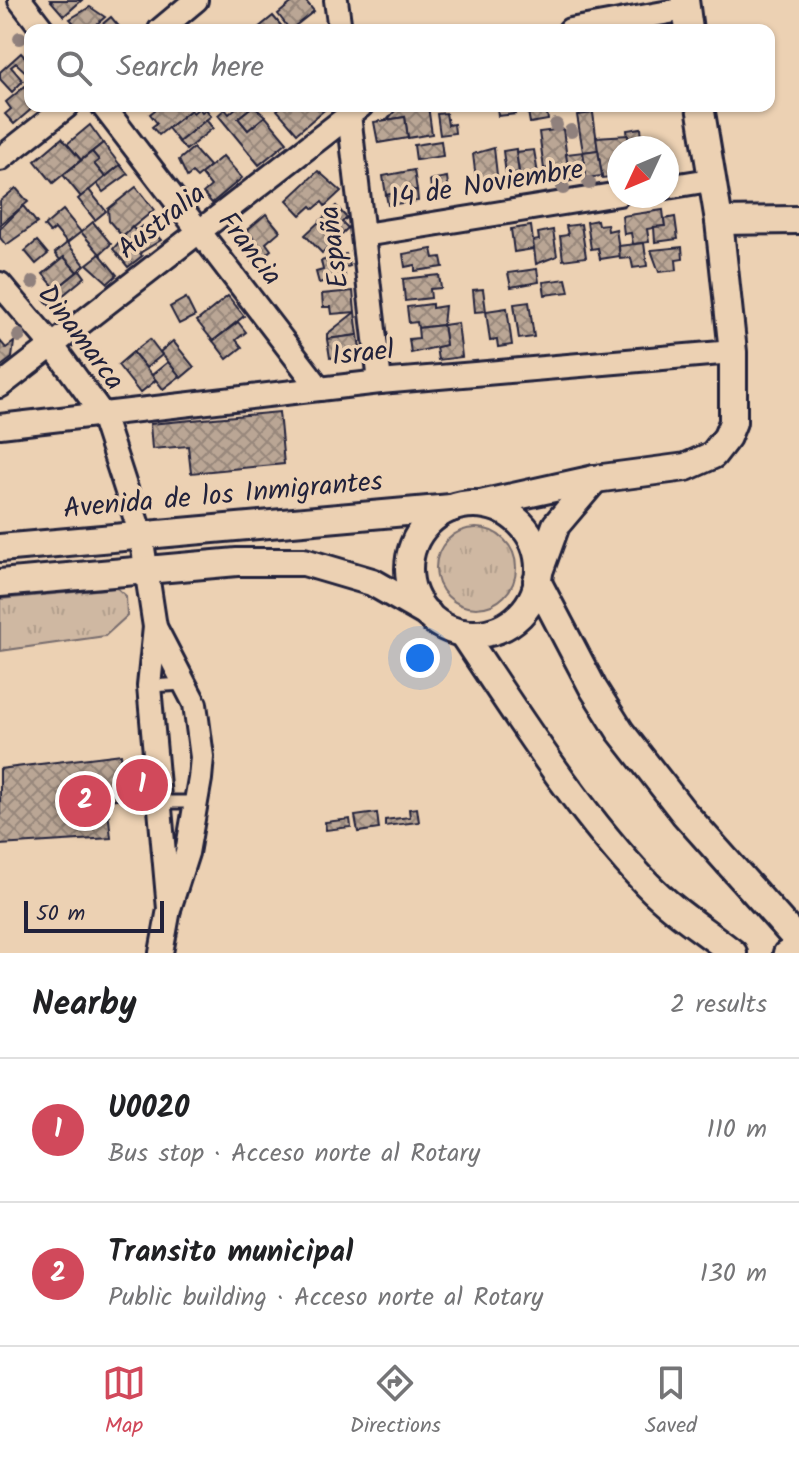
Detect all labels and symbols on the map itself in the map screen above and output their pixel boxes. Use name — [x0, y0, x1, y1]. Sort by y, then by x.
north arrow — [607, 136, 679, 208]
street label: 14 de Noviembre — [387, 147, 587, 222]
street label: Australia — [108, 173, 216, 271]
street label: Francia — [205, 202, 293, 296]
street label: España — [308, 203, 362, 291]
street label: Dinamarca — [25, 275, 135, 401]
street label: Israel — [330, 328, 397, 380]
street label: Avenida de los Inmigrantes — [61, 460, 385, 532]
your location — [400, 638, 440, 678]
pin: 1 — [116, 755, 168, 815]
pin: 2 — [59, 771, 111, 831]
scale bar — [24, 897, 164, 933]

